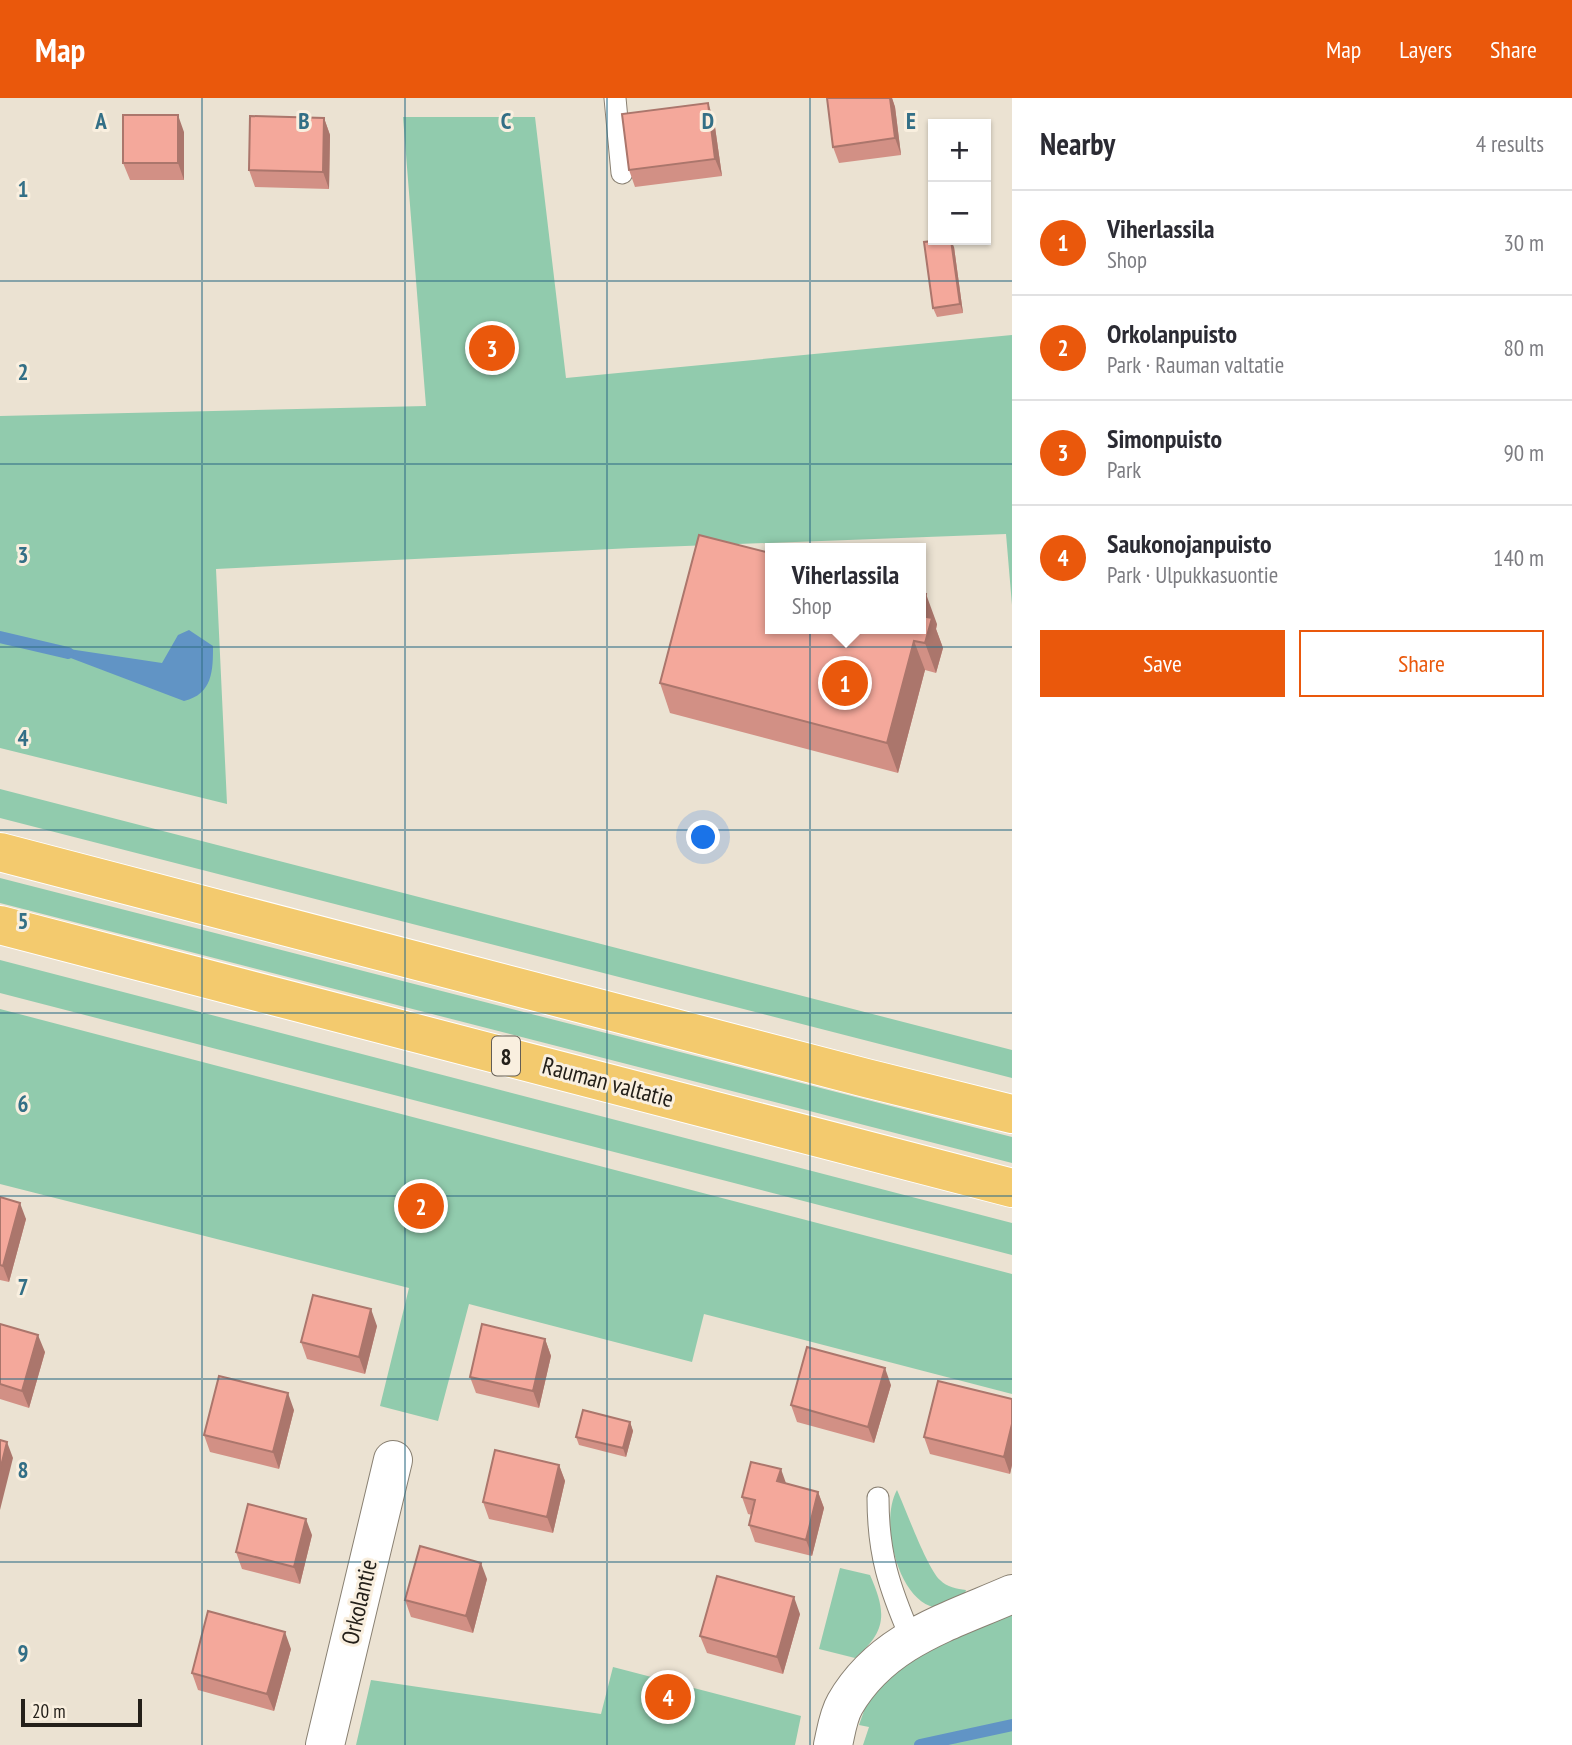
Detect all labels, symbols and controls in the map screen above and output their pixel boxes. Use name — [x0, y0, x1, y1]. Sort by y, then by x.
text: Map — [35, 28, 85, 71]
text: Map — [1326, 34, 1361, 65]
text: Layers — [1399, 34, 1452, 65]
text: Share — [1490, 34, 1537, 65]
text: A — [94, 106, 107, 135]
text: B — [298, 106, 310, 135]
text: C — [501, 106, 512, 135]
text: D — [702, 106, 714, 135]
text: E — [906, 106, 916, 135]
map controls — [928, 119, 991, 245]
button: + — [928, 119, 991, 182]
text: Nearby — [1040, 124, 1115, 163]
text: 4 results — [1476, 129, 1544, 158]
text: 1 — [18, 174, 29, 203]
button: − — [928, 182, 991, 245]
text: Viherlassila — [1107, 212, 1215, 245]
text: 1 — [1058, 228, 1069, 257]
text: 30 m — [1503, 228, 1544, 257]
text: Shop — [1107, 245, 1147, 274]
text: Orkolanpuisto — [1107, 317, 1237, 350]
pin: 3 — [469, 322, 515, 374]
text: 2 — [1058, 333, 1069, 362]
text: 80 m — [1503, 333, 1544, 362]
text: Park · Rauman valtatie — [1107, 350, 1284, 379]
text: 2 — [18, 357, 29, 386]
text: Simonpuisto — [1107, 422, 1222, 455]
text: 3 — [1058, 438, 1069, 467]
text: 90 m — [1503, 438, 1544, 467]
text: Park — [1107, 455, 1141, 484]
text: Saukonojanpuisto — [1107, 527, 1272, 560]
text: 3 — [18, 540, 29, 569]
popup — [765, 543, 926, 634]
text: 4 — [1058, 543, 1069, 572]
text: 140 m — [1493, 543, 1544, 572]
text: Viherlassila — [792, 558, 899, 591]
text: Park · Ulpukkasuontie — [1107, 560, 1278, 589]
text: Shop — [792, 591, 832, 620]
button: Save — [1040, 630, 1285, 697]
button: Share — [1299, 630, 1544, 697]
pin: 1 — [822, 657, 868, 709]
text: 4 — [18, 723, 29, 752]
your location — [686, 820, 720, 854]
text: 5 — [18, 906, 29, 935]
road number: 8 — [492, 1037, 520, 1076]
street label: Rauman valtatie — [539, 1050, 677, 1114]
text: 6 — [18, 1089, 29, 1118]
pin: 2 — [398, 1180, 444, 1232]
text: 7 — [18, 1272, 29, 1301]
text: 8 — [18, 1455, 29, 1484]
street label: Orkolantie — [334, 1556, 384, 1648]
text: 9 — [18, 1638, 29, 1667]
pin: 4 — [645, 1671, 691, 1723]
scale bar — [21, 1696, 142, 1728]
text: 20 m — [32, 1699, 66, 1723]

